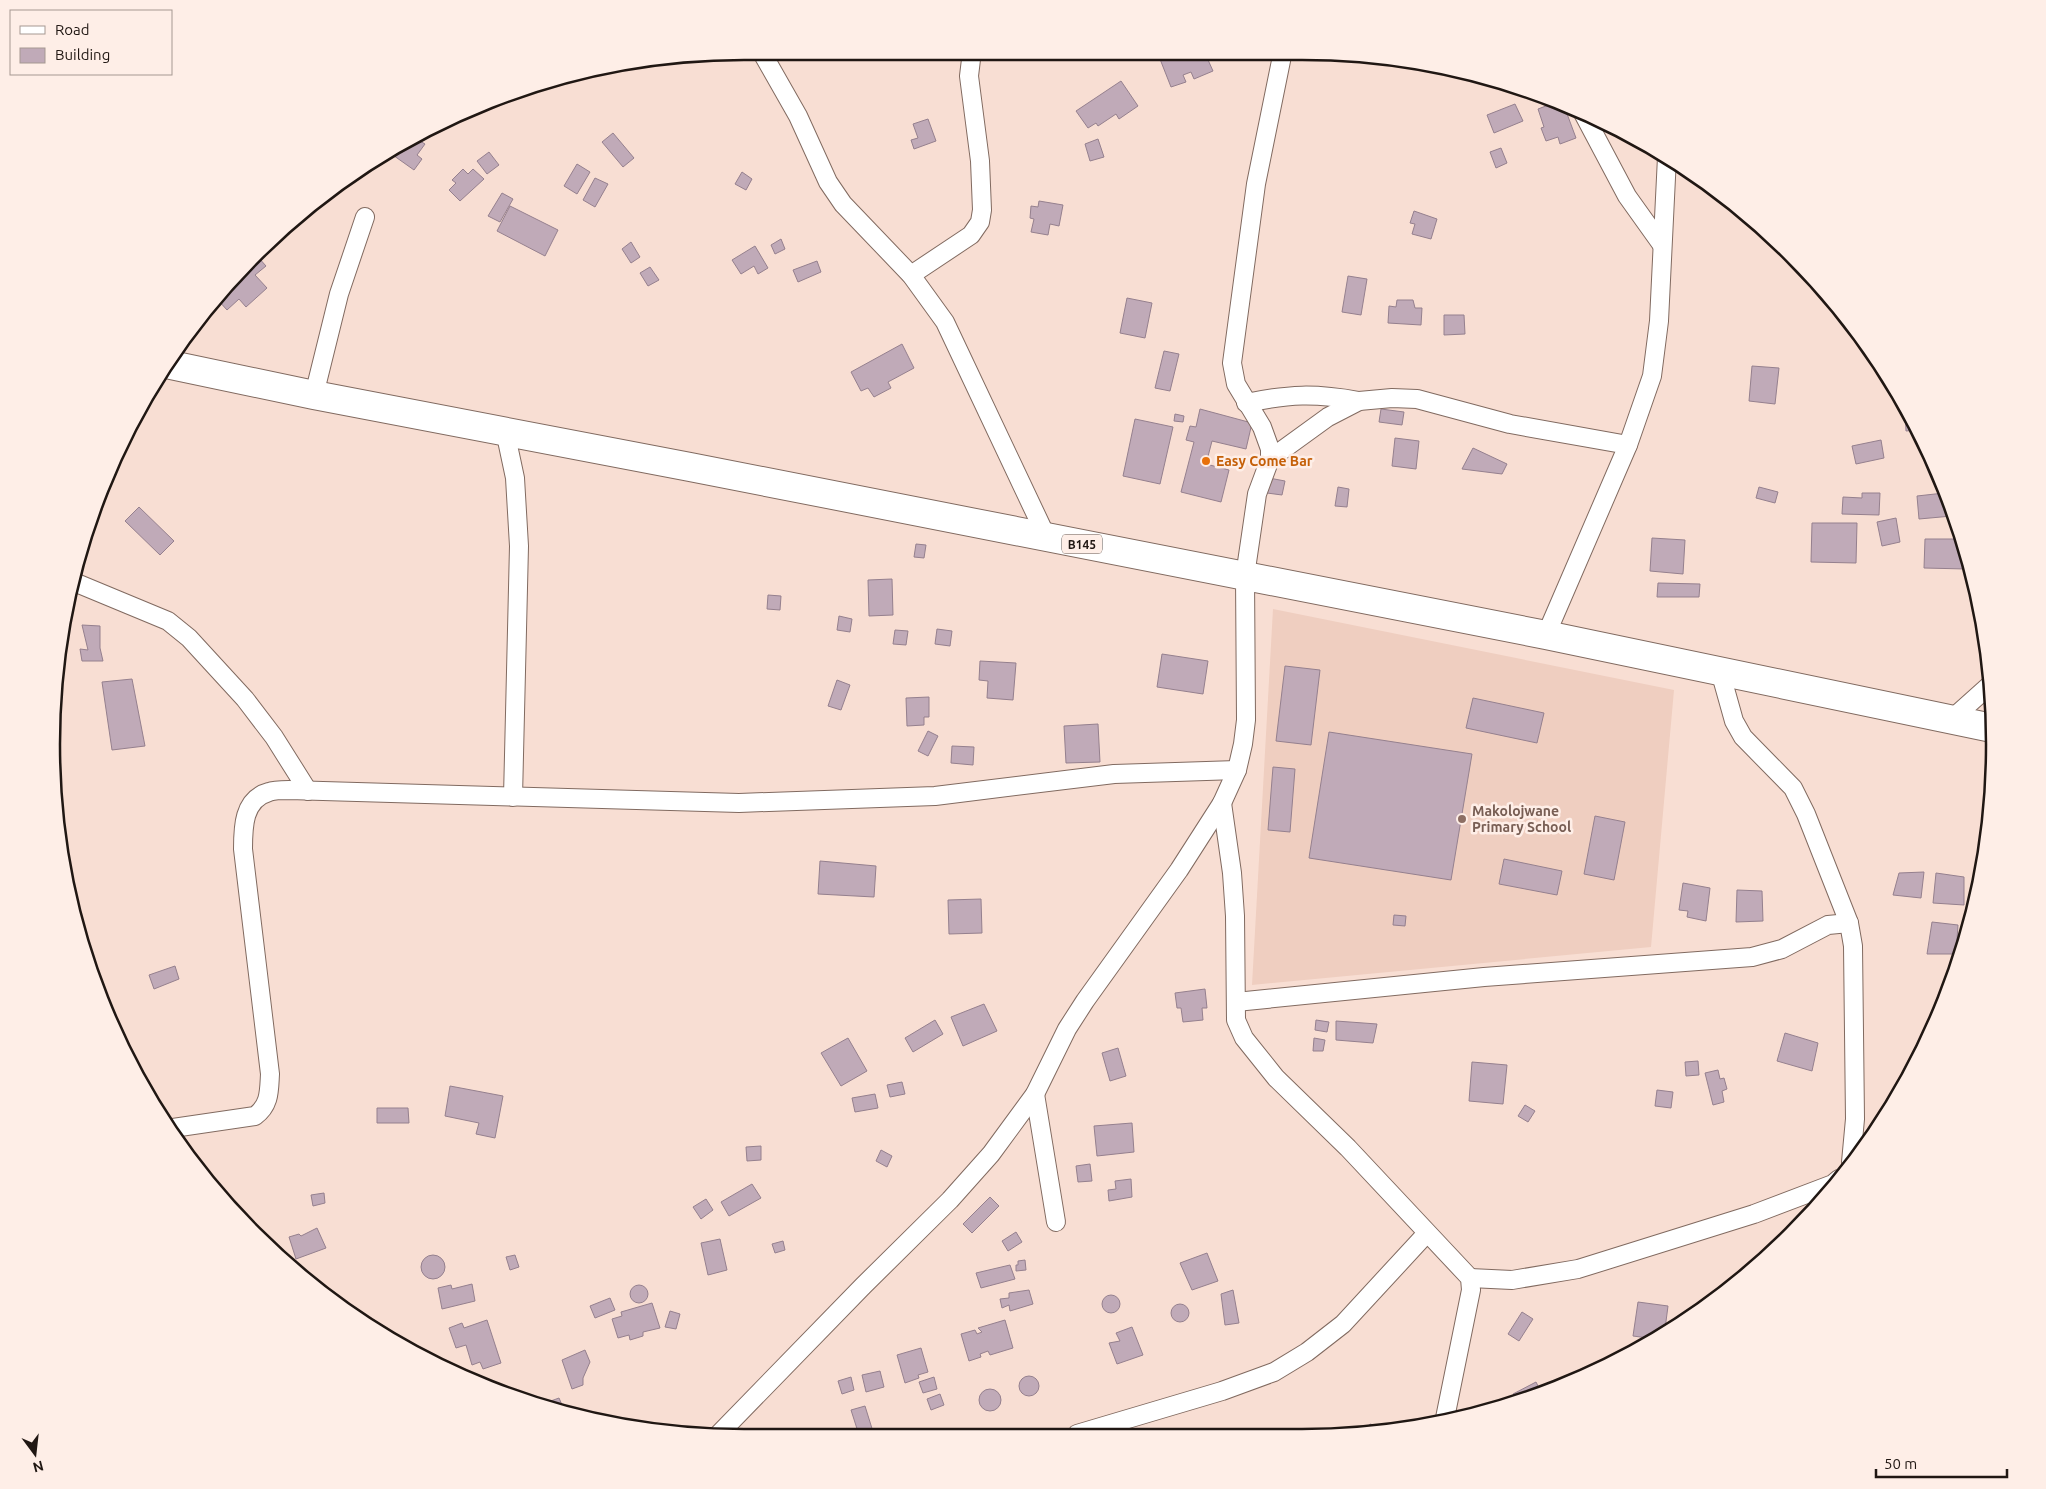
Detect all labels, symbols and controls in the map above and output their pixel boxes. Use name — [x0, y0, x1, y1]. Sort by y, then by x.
legend — [10, 10, 172, 75]
text: Road — [55, 21, 90, 38]
text: Building — [55, 46, 110, 63]
place label: Easy Come Bar — [1216, 453, 1313, 469]
marker: Easy Come Bar — [1200, 455, 1212, 467]
road number: B145 — [1062, 534, 1102, 554]
place label: Makolojwane Primary School — [1472, 803, 1571, 835]
marker: Makolojwane Primary School — [1456, 813, 1468, 825]
north arrow — [10, 1429, 60, 1479]
scale bar — [1876, 1446, 2007, 1478]
text: 50 m — [1884, 1455, 1917, 1472]
text: N — [31, 1457, 45, 1476]

